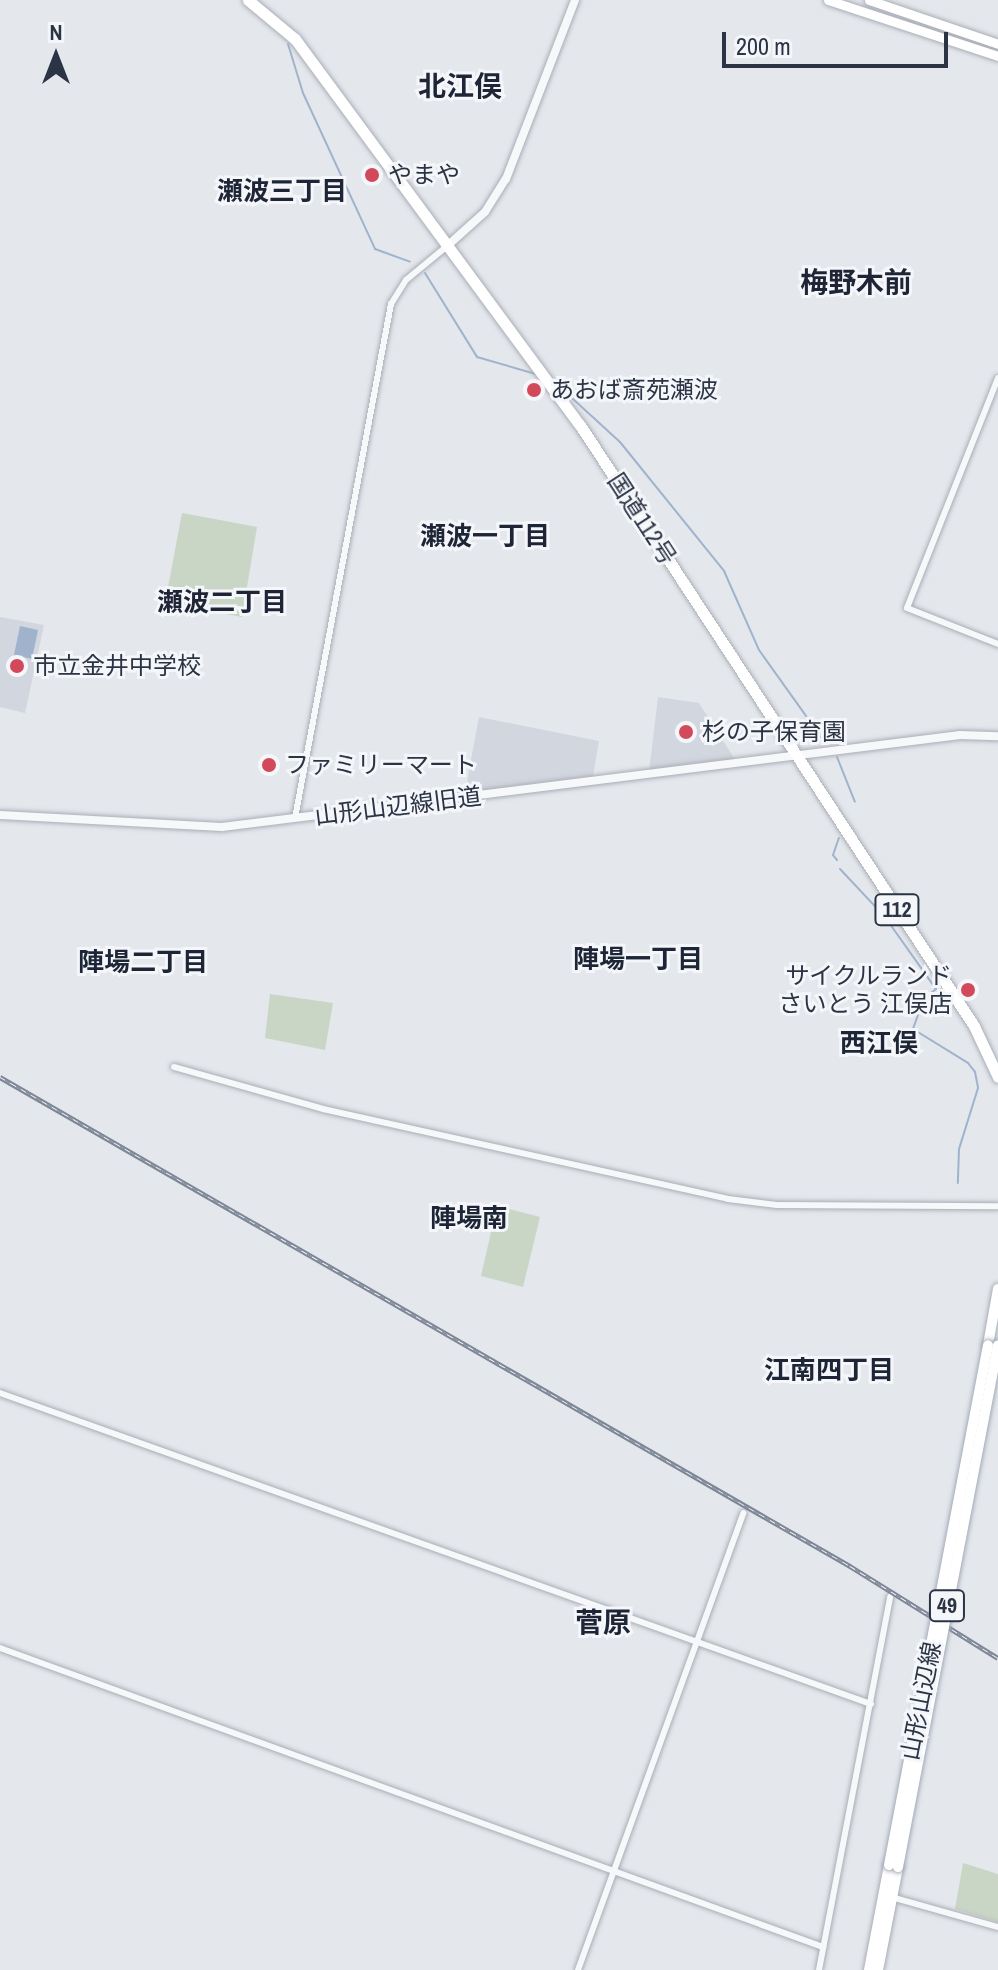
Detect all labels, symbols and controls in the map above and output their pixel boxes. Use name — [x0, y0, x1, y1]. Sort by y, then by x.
north arrow — [16, 16, 96, 96]
scale bar — [726, 16, 952, 66]
text: N — [49, 17, 63, 47]
text: 200 m — [736, 30, 791, 62]
district label: 北江俣 — [418, 69, 502, 103]
place label: やまや — [388, 161, 460, 189]
marker: やまや — [363, 166, 381, 184]
district label: 瀬波三丁目 — [217, 175, 347, 207]
district label: 梅野木前 — [800, 265, 912, 299]
place label: あおば斎苑瀬波 — [550, 376, 718, 404]
marker: あおば斎苑瀬波 — [525, 381, 543, 399]
street label: 国道112号 — [602, 468, 682, 570]
district label: 瀬波一丁目 — [420, 520, 550, 552]
district label: 瀬波二丁目 — [157, 586, 287, 618]
place label: 市立金井中学校 — [33, 652, 201, 680]
marker: 市立金井中学校 — [8, 657, 26, 675]
place label: 杉の子保育園 — [702, 718, 846, 746]
marker: 杉の子保育園 — [677, 723, 695, 741]
place label: ファミリーマート — [285, 751, 477, 779]
marker: ファミリーマート — [260, 756, 278, 774]
street label: 山形山辺線旧道 — [313, 781, 483, 831]
road number: 112 — [873, 892, 921, 928]
district label: 陣場一丁目 — [573, 943, 703, 975]
district label: 陣場二丁目 — [78, 946, 208, 978]
place label: サイクルランド さいとう 江俣店 — [779, 962, 952, 1018]
marker: サイクルランド さいとう 江俣店 — [959, 981, 977, 999]
district label: 西江俣 — [840, 1027, 918, 1059]
district label: 陣場南 — [430, 1202, 508, 1234]
district label: 江南四丁目 — [764, 1354, 894, 1386]
road number: 49 — [927, 1588, 967, 1624]
district label: 菅原 — [575, 1605, 631, 1639]
street label: 山形山辺線 — [895, 1639, 947, 1763]

